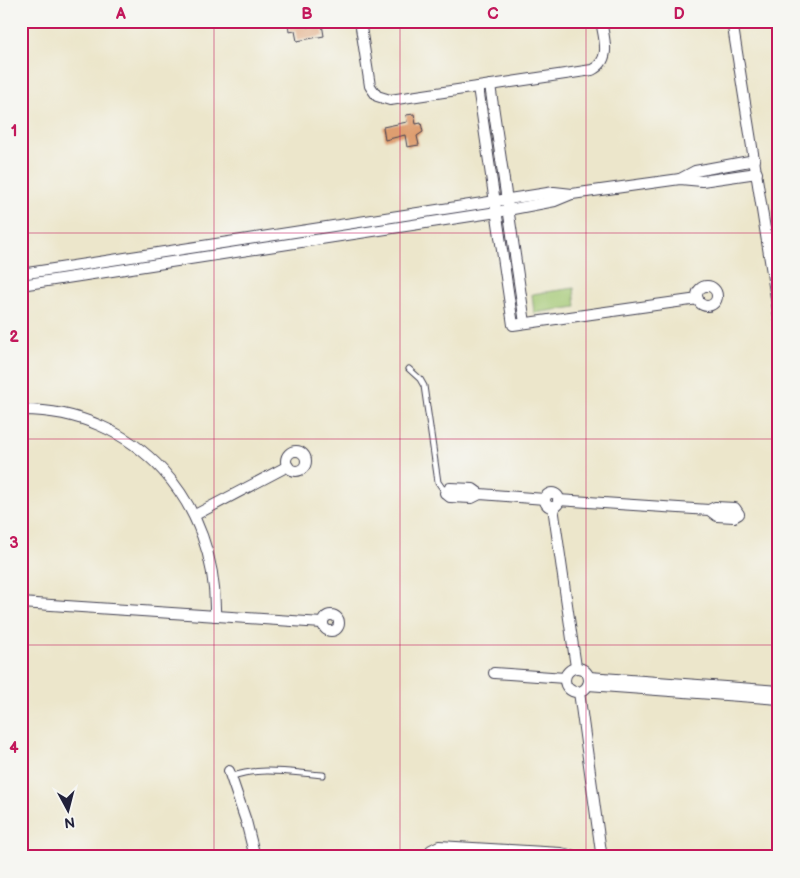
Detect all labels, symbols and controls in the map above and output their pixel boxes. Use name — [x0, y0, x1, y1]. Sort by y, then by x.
text: A — [115, 5, 126, 24]
text: B — [301, 5, 313, 24]
text: C — [487, 5, 499, 24]
text: D — [673, 5, 685, 24]
text: 1 — [11, 122, 17, 141]
text: 2 — [9, 328, 19, 347]
text: 3 — [9, 534, 19, 553]
text: 4 — [9, 739, 19, 758]
north arrow — [42, 786, 92, 836]
text: N — [63, 813, 76, 831]

